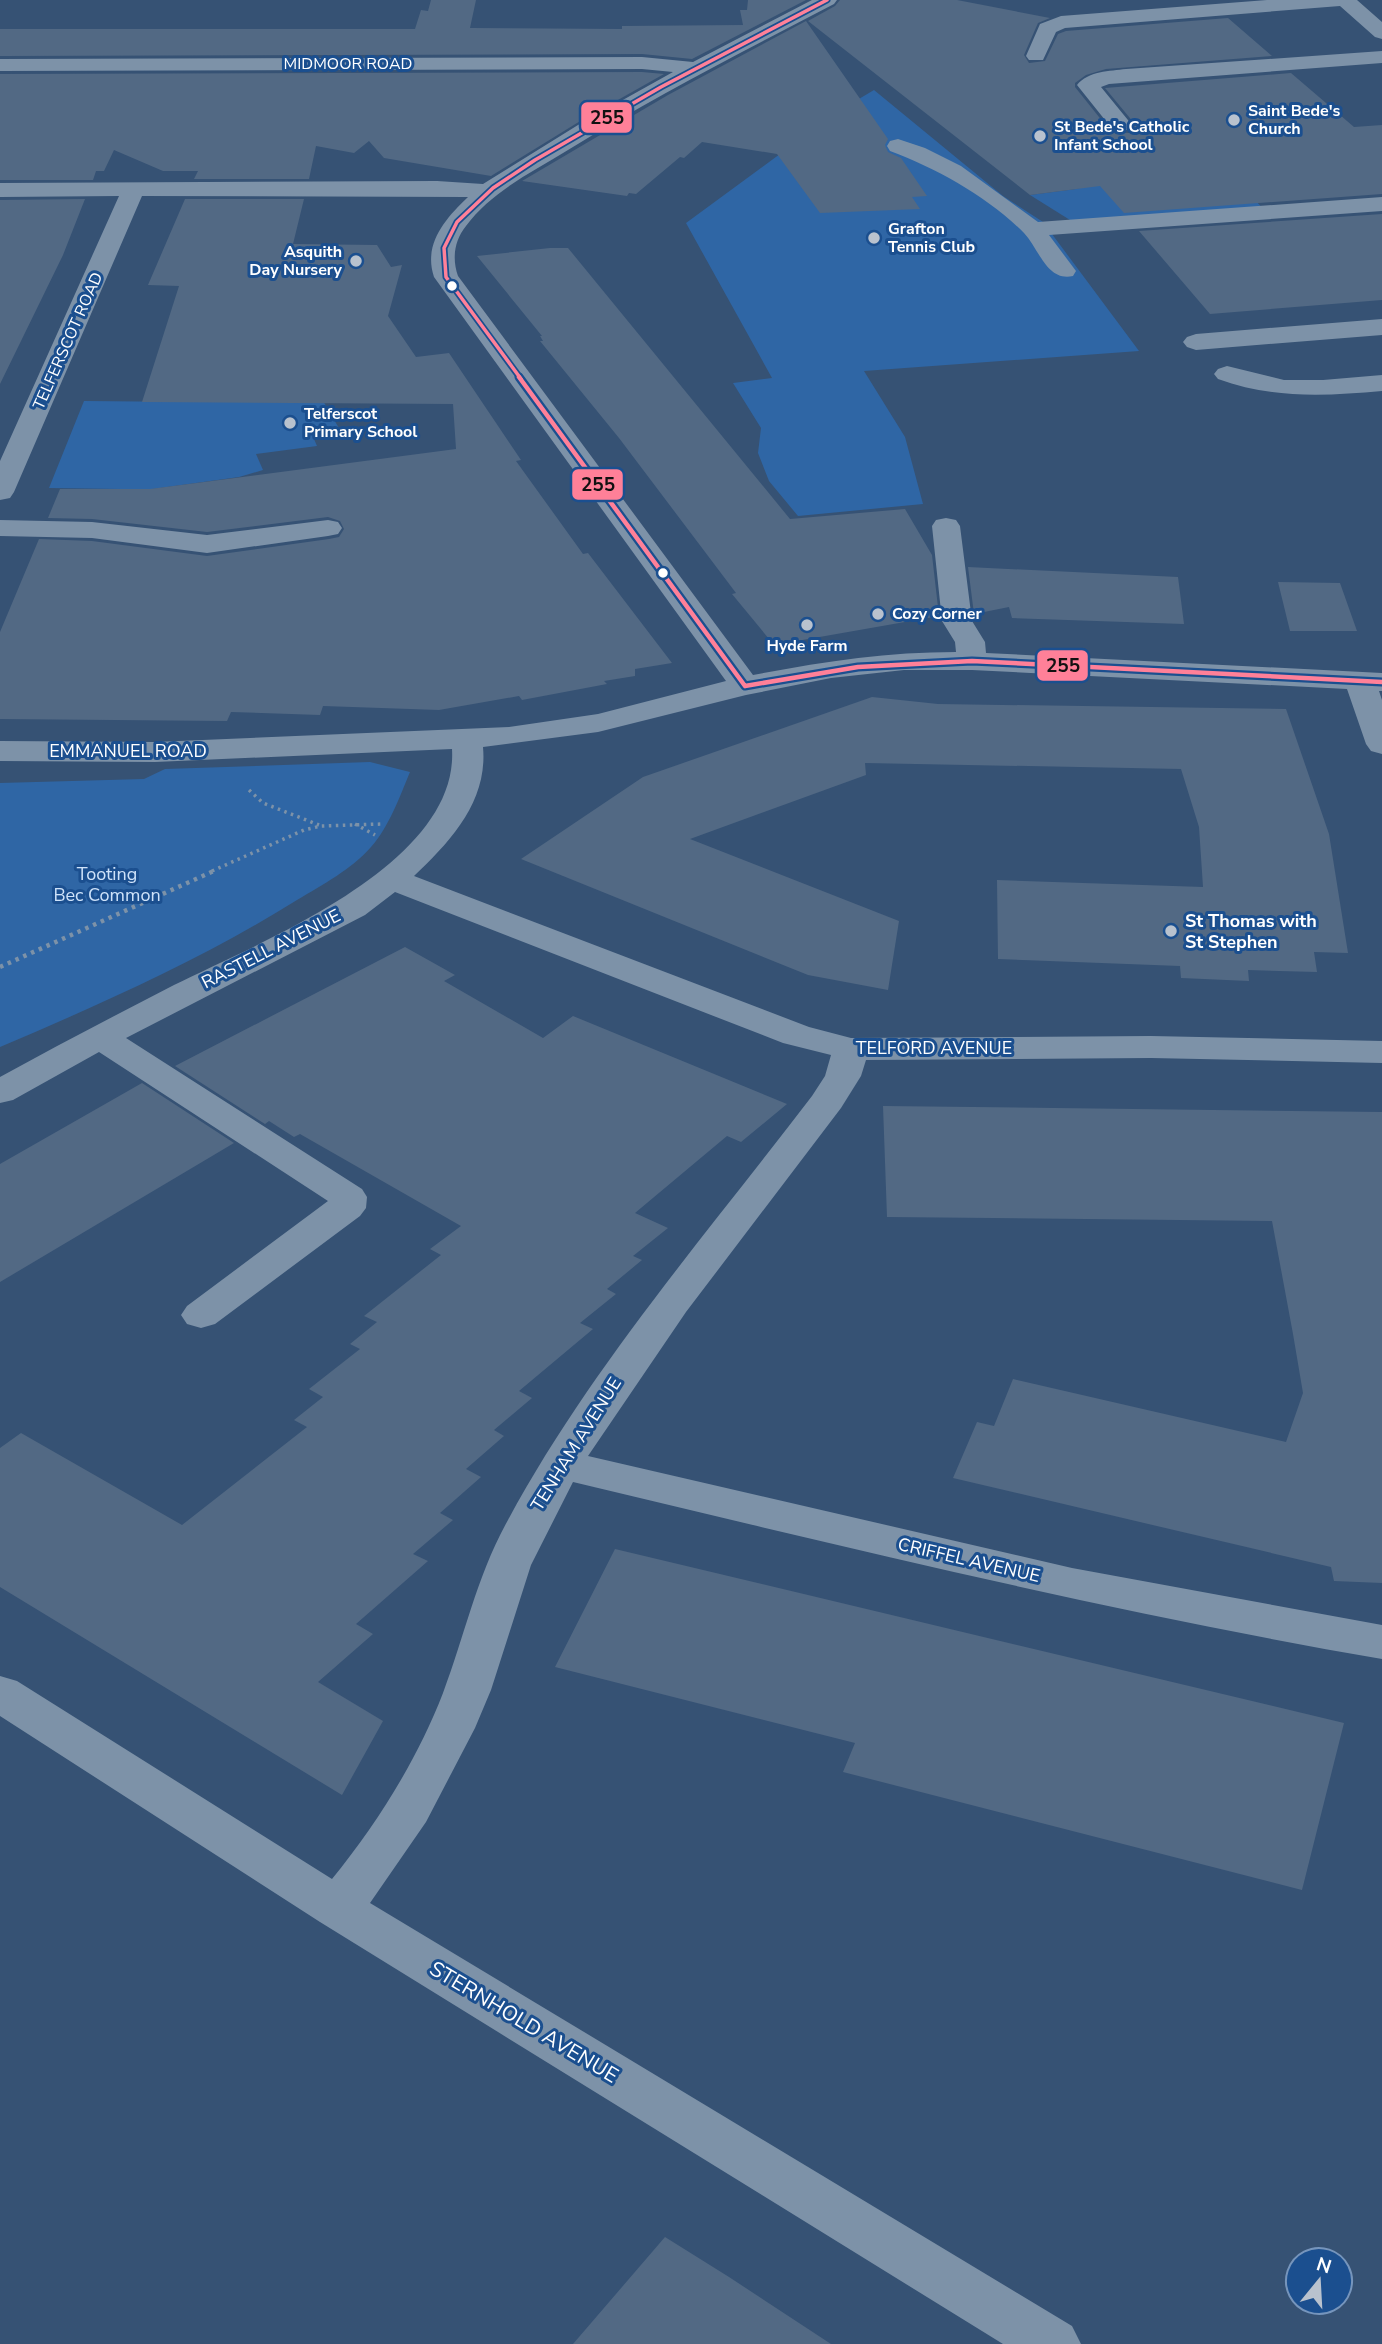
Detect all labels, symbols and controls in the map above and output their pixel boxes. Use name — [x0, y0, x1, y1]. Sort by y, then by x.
street label: MIDMOOR ROAD — [284, 53, 412, 75]
place label: Saint Bede's Church — [1248, 100, 1341, 140]
line badge: 255 — [580, 101, 633, 134]
text: 255 — [590, 105, 624, 131]
marker: Saint Bede's Church — [1226, 112, 1242, 128]
place label: St Bede's Catholic Infant School — [1054, 116, 1190, 156]
marker: St Bede's Catholic Infant School — [1032, 128, 1048, 144]
place label: Grafton Tennis Club — [888, 218, 975, 258]
marker: Grafton Tennis Club — [866, 230, 882, 246]
place label: Asquith Day Nursery — [249, 241, 343, 281]
marker: Asquith Day Nursery — [348, 253, 364, 269]
street label: TELFERSCOT ROAD — [28, 269, 108, 413]
unlabelled marker — [445, 279, 459, 293]
place label: Telferscot Primary School — [304, 403, 417, 443]
marker: Telferscot Primary School — [282, 415, 298, 431]
line badge: 255 — [571, 468, 624, 501]
text: 255 — [581, 472, 615, 498]
unlabelled marker — [656, 566, 670, 580]
place label: Cozy Corner — [892, 603, 982, 625]
marker: Cozy Corner — [870, 606, 886, 622]
marker: Hyde Farm — [799, 617, 815, 633]
place label: Hyde Farm — [767, 635, 847, 657]
line badge: 255 — [1036, 649, 1089, 682]
text: 255 — [1046, 653, 1080, 679]
street label: EMMANUEL ROAD — [49, 739, 207, 763]
park label: Tooting Bec Common — [53, 862, 161, 907]
street label: RASTELL AVENUE — [197, 904, 345, 994]
place label: St Thomas with St Stephen — [1185, 909, 1317, 954]
marker: St Thomas with St Stephen — [1163, 923, 1179, 939]
street label: TELFORD AVENUE — [856, 1036, 1012, 1060]
street label: TENHAM AVENUE — [525, 1373, 627, 1515]
street label: CRIFFEL AVENUE — [895, 1532, 1043, 1588]
street label: STERNHOLD AVENUE — [424, 1955, 624, 2089]
north arrow — [1284, 2246, 1354, 2316]
text: N — [1313, 2251, 1335, 2280]

